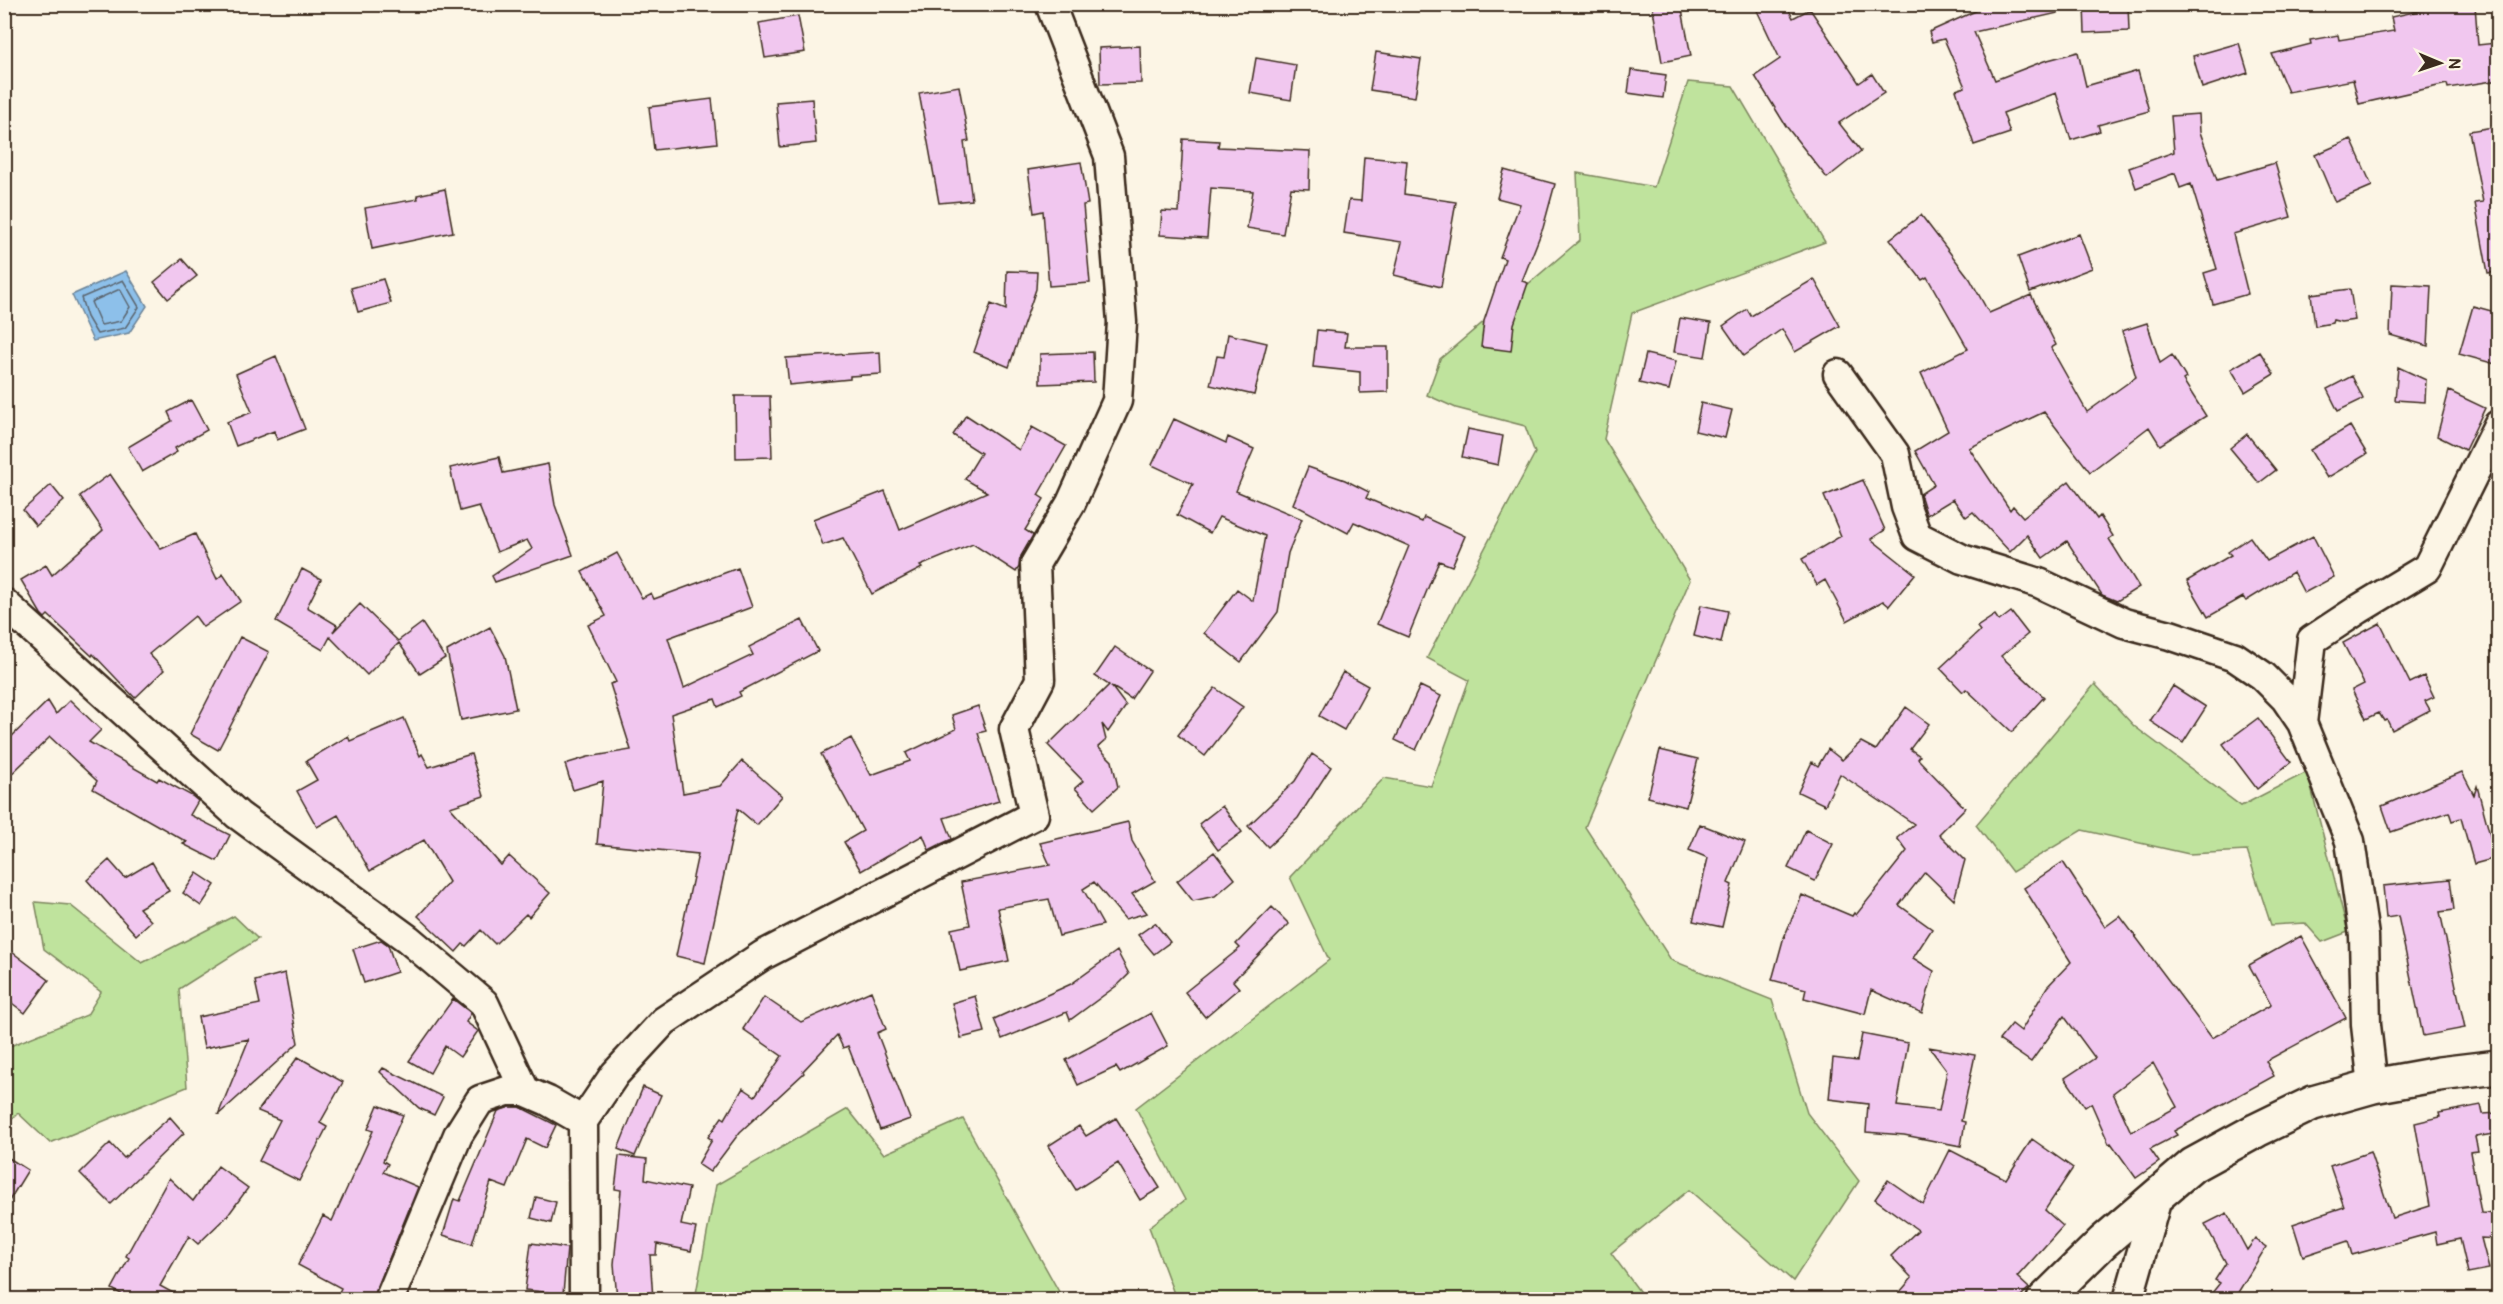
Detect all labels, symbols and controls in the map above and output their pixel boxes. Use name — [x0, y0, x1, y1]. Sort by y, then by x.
north arrow — [2410, 33, 2470, 93]
text: N — [2444, 58, 2464, 69]

